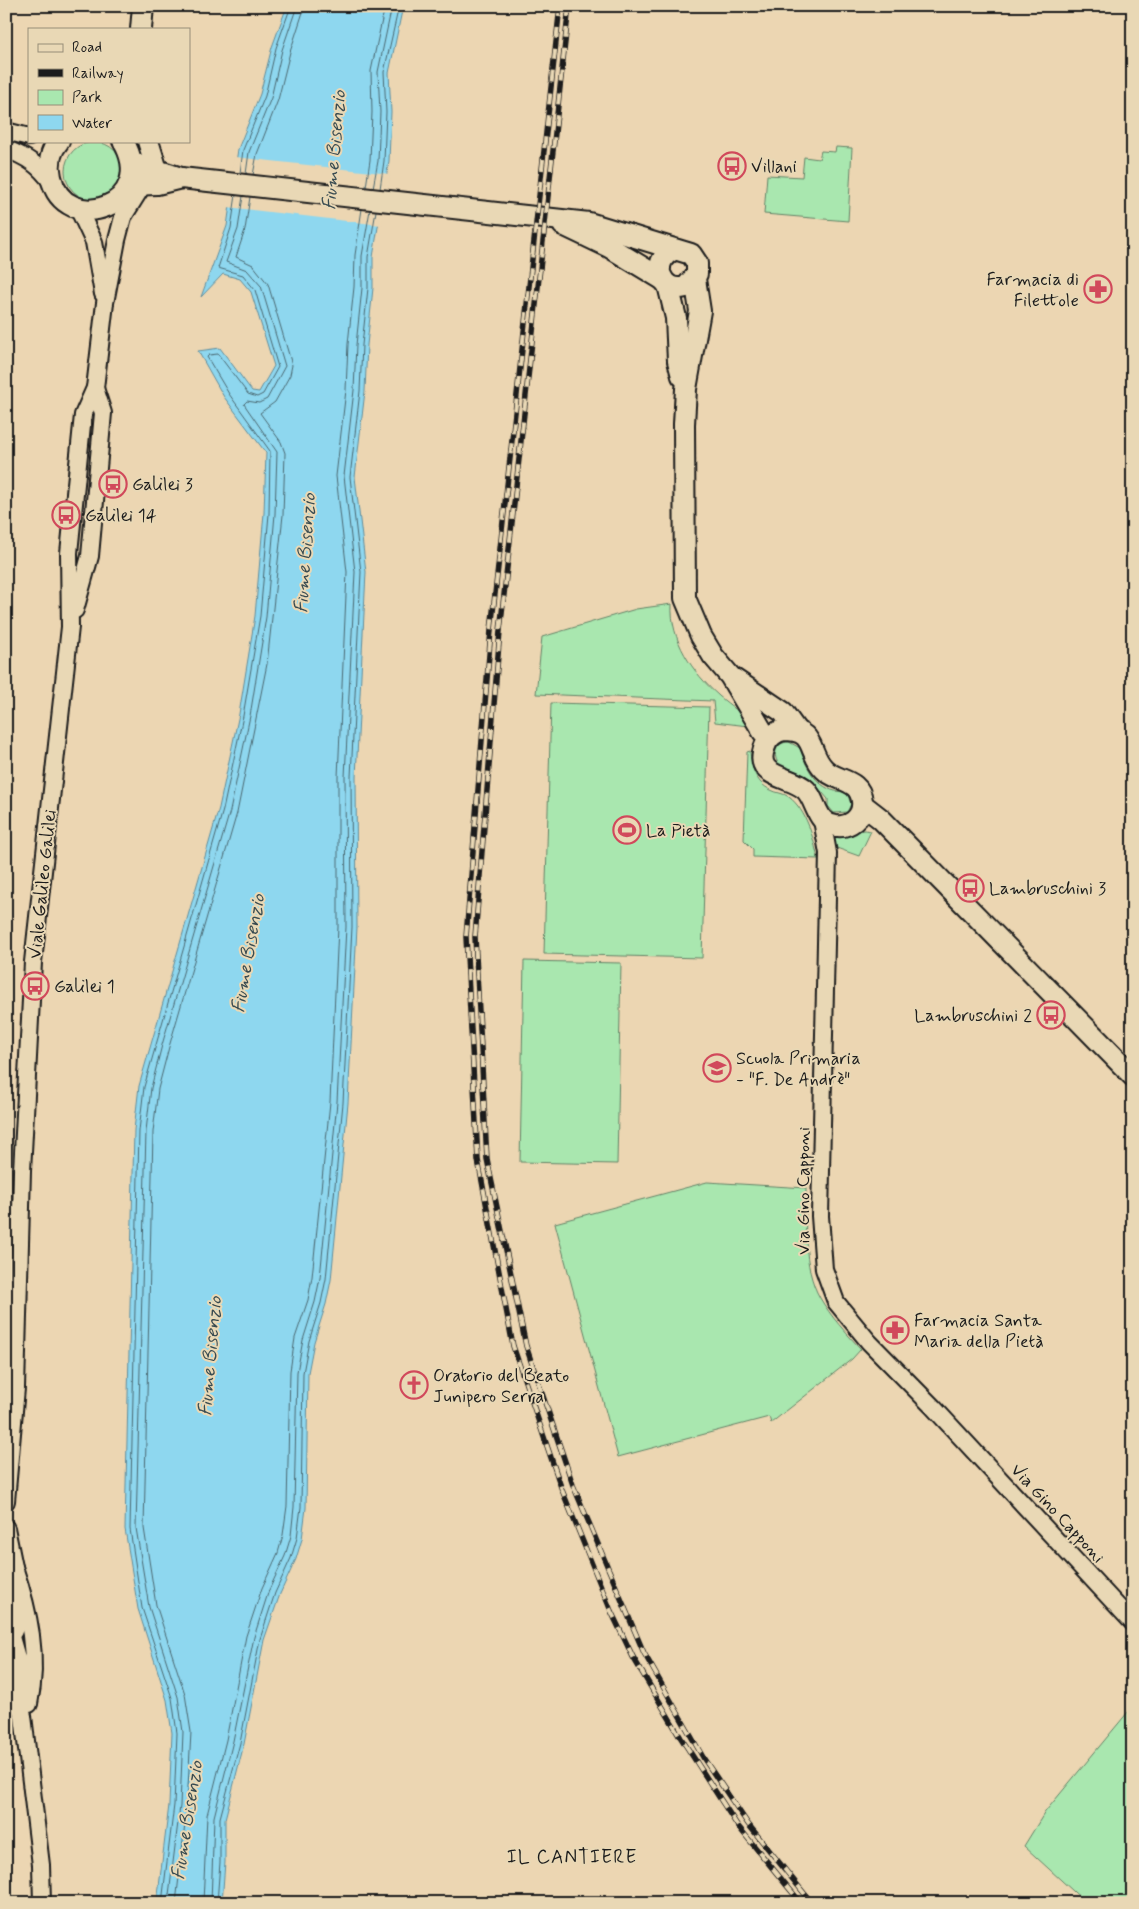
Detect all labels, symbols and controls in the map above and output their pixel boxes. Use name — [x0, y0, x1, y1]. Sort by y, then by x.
legend — [28, 28, 190, 142]
text: Road — [72, 38, 102, 58]
text: Railway — [72, 64, 124, 84]
text: Park — [72, 88, 102, 108]
water label: Fiume Bisenzio — [317, 88, 352, 211]
text: Water — [72, 114, 112, 134]
bus stop icon: Villani — [717, 151, 747, 181]
place label: Villani — [751, 155, 797, 179]
place label: Farmacia di Filettole — [986, 268, 1079, 313]
pharmacy icon: Farmacia di Filettole — [1083, 274, 1113, 304]
bus stop icon: Galilei 3 — [98, 469, 128, 499]
place label: Galilei 3 — [132, 473, 193, 497]
water label: Fiume Bisenzio — [289, 492, 322, 614]
bus stop icon: Galilei 14 — [51, 500, 81, 530]
place label: Galilei 14 — [85, 504, 157, 528]
street label: Viale Galileo Galilei — [23, 808, 63, 960]
sports icon: La Pietà — [612, 815, 642, 845]
place label: La Pietà — [646, 819, 710, 843]
bus stop icon: Lambruschini 3 — [955, 873, 985, 903]
place label: Lambruschini 3 — [989, 877, 1106, 901]
water label: Fiume Bisenzio — [226, 891, 271, 1014]
bus stop icon: Galilei 1 — [20, 971, 50, 1001]
place label: Galilei 1 — [54, 975, 115, 999]
bus stop icon: Lambruschini 2 — [1036, 1000, 1066, 1030]
place label: Lambruschini 2 — [914, 1004, 1032, 1028]
place label: Scuola Primaria - "F. De Andrè" — [736, 1047, 861, 1092]
school or university icon: Scuola Primaria - "F. De Andrè" — [702, 1053, 732, 1083]
street label: Via Gino Capponi — [792, 1127, 816, 1255]
water label: Fiume Bisenzio — [193, 1294, 228, 1417]
place label: Farmacia Santa Maria della Pietà — [914, 1309, 1044, 1354]
pharmacy icon: Farmacia Santa Maria della Pietà — [880, 1315, 910, 1345]
place label: Oratorio del Beato Junipero Serra — [433, 1364, 569, 1409]
church icon: Oratorio del Beato Junipero Serra — [399, 1370, 429, 1400]
street label: Via Gino Capponi — [1005, 1459, 1110, 1569]
water label: Fiume Bisenzio — [166, 1758, 209, 1881]
district label: IL CANTIERE — [507, 1845, 637, 1870]

